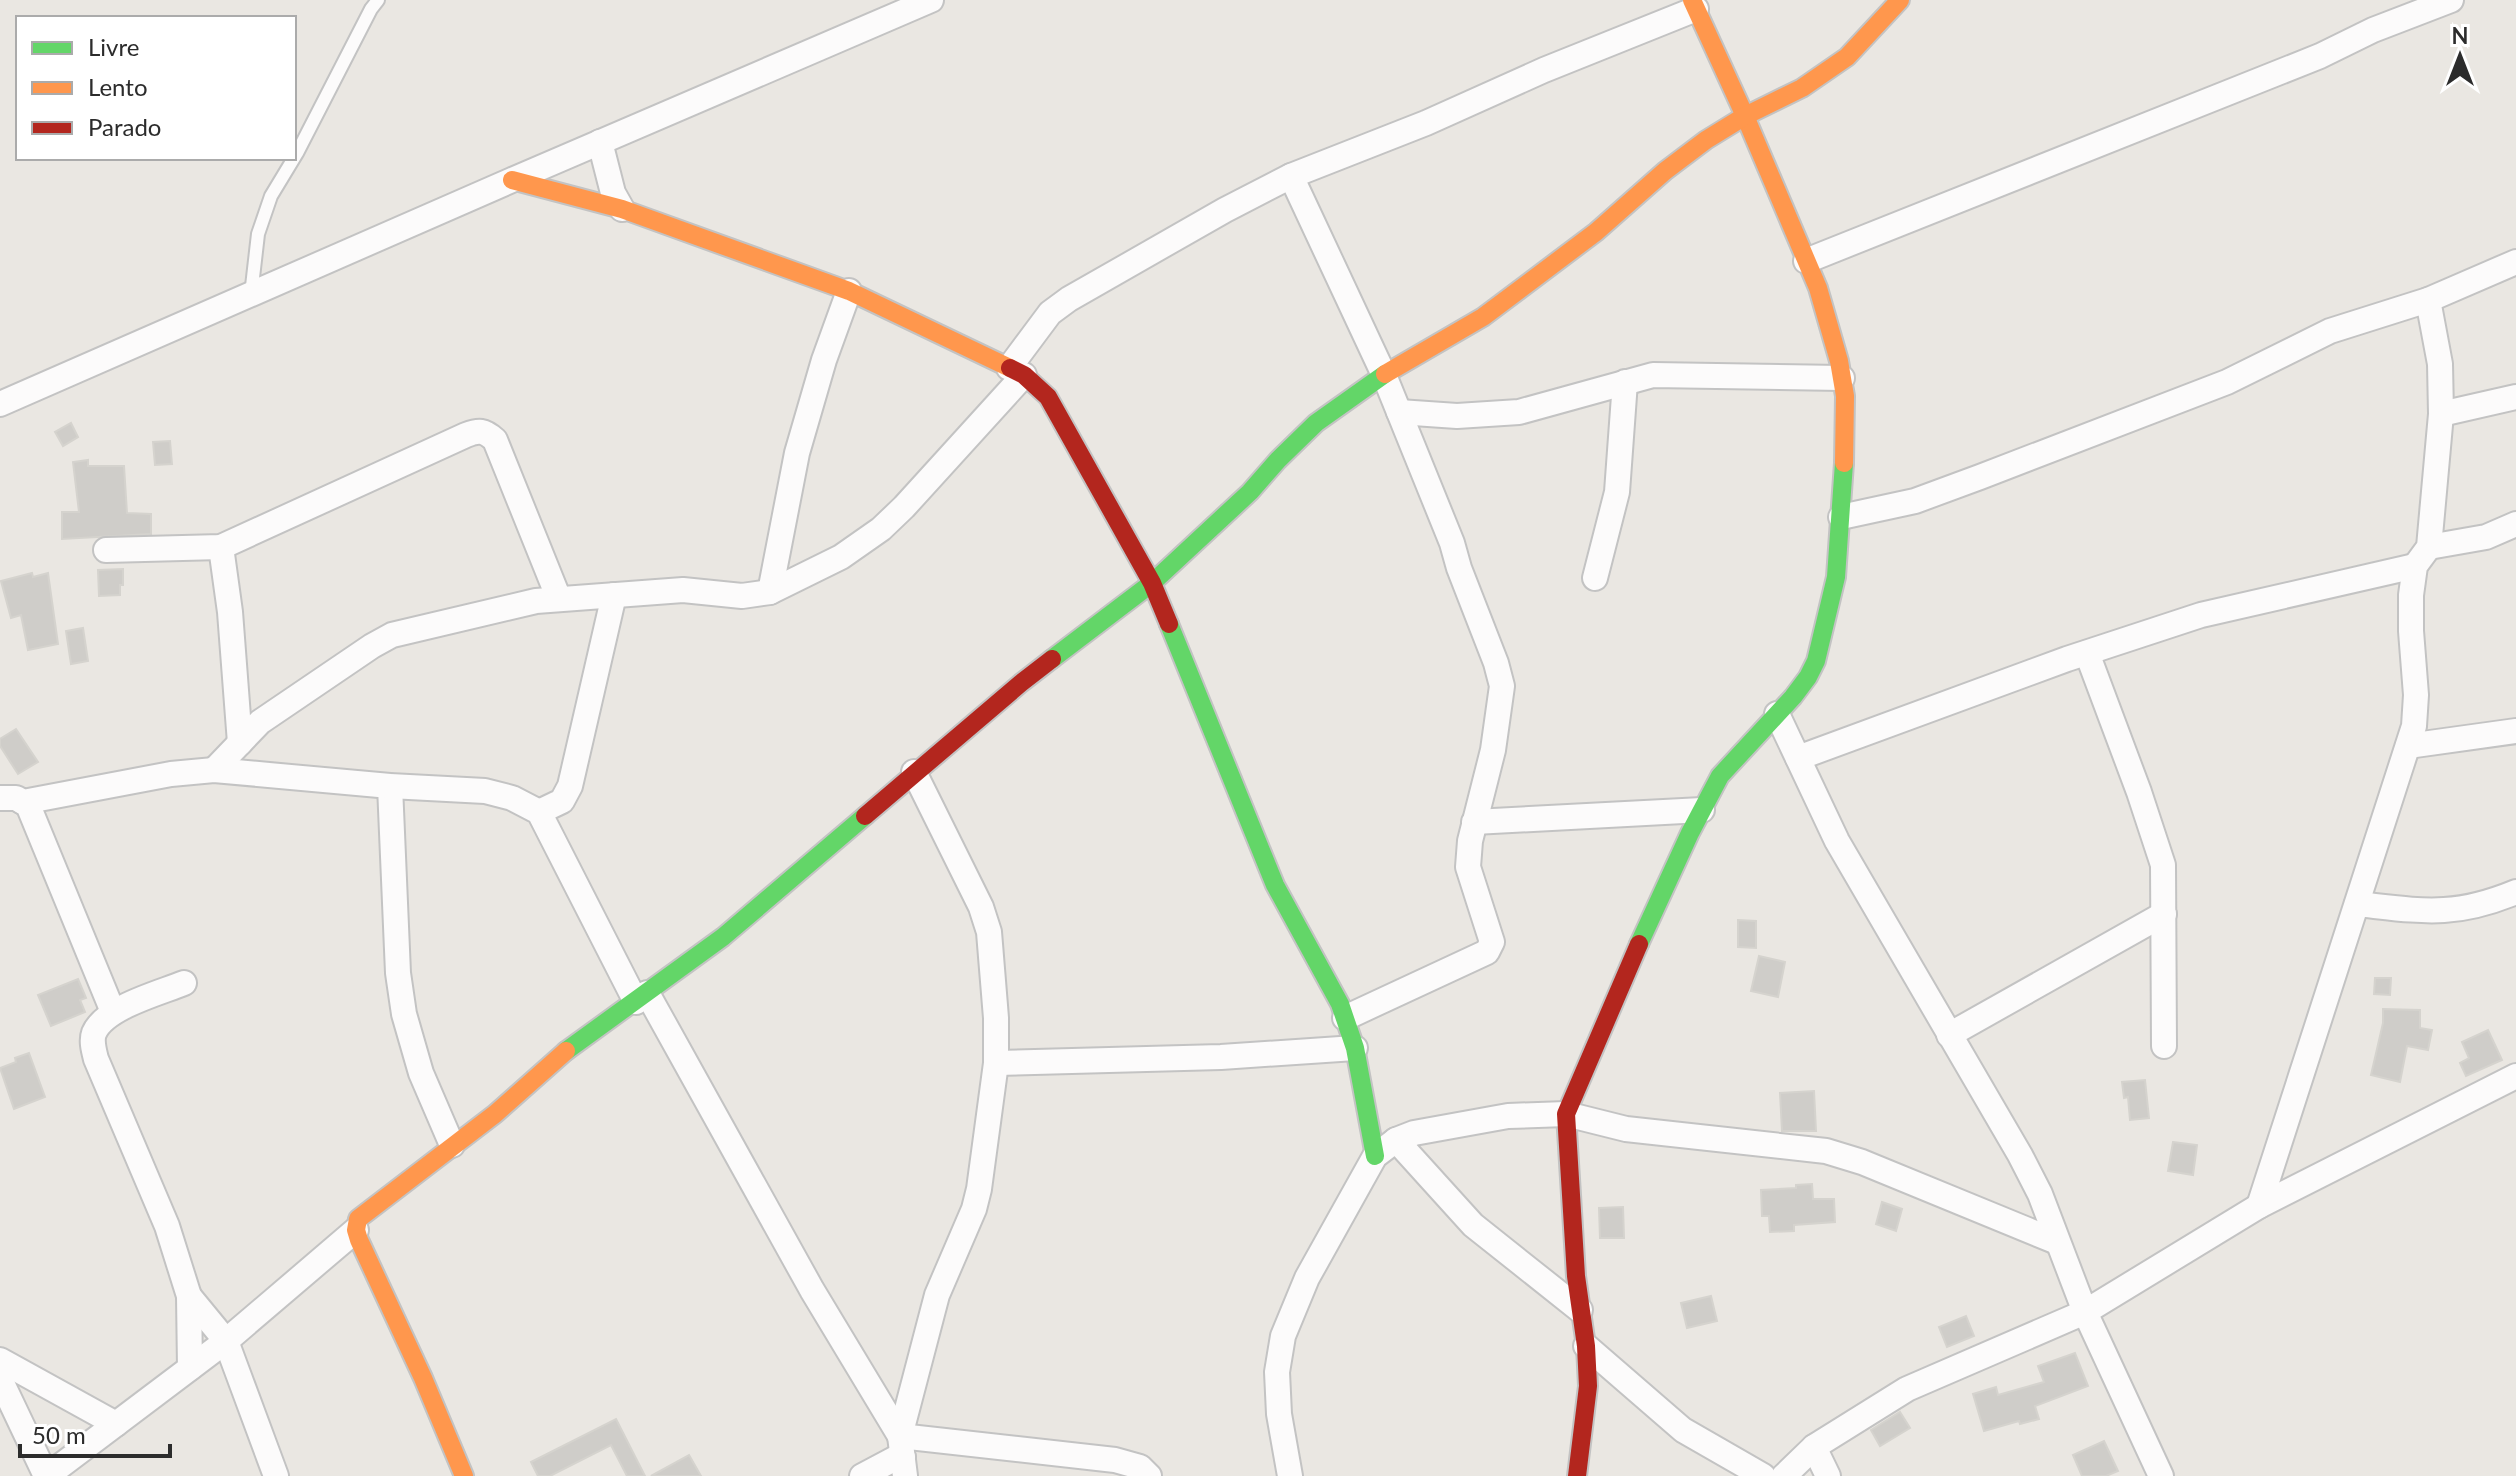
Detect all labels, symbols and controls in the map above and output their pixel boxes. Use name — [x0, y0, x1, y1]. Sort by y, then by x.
legend — [16, 16, 296, 160]
north arrow — [2420, 16, 2500, 96]
text: N — [2452, 22, 2468, 49]
text: Livre — [88, 32, 139, 61]
text: Lento — [88, 72, 148, 101]
text: Parado — [88, 112, 161, 141]
scale bar — [20, 1408, 170, 1458]
text: 50 m — [32, 1420, 86, 1449]

